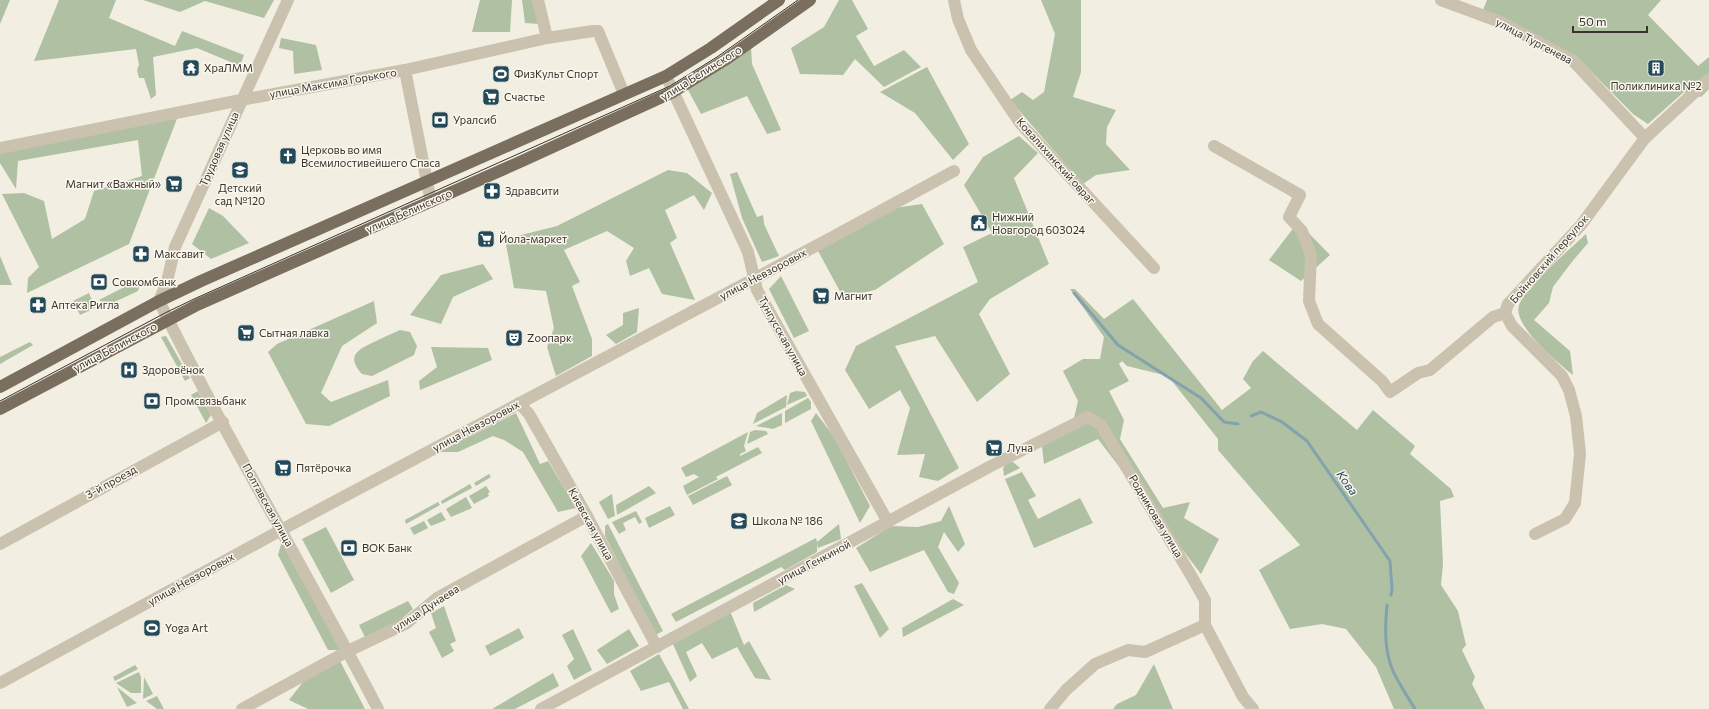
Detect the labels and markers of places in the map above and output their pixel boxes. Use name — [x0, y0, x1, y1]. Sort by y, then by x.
temple icon: ХраЛММ — [181, 58, 201, 78]
building icon: Поликлиника №2 — [1646, 58, 1666, 78]
place label: ХраЛММ — [204, 61, 253, 74]
sports icon: ФизКульт Спорт — [491, 64, 511, 84]
place label: ФизКульт Спорт — [514, 67, 598, 80]
place label: Поликлиника №2 — [1610, 79, 1702, 92]
supermarket icon: Счастье — [481, 87, 501, 107]
place label: Счастье — [504, 90, 545, 103]
bank icon: Уралсиб — [430, 110, 450, 130]
place label: Уралсиб — [453, 113, 497, 126]
place label: Церковь во имя Всемилостивейшего Спаса — [301, 143, 440, 169]
church icon: Церковь во имя Всемилостивейшего Спаса — [278, 146, 298, 166]
school or university icon: Детский сад №120 — [230, 160, 250, 180]
supermarket icon: Магнит «Важный» — [164, 174, 184, 194]
place label: Магнит «Важный» — [66, 177, 161, 190]
place label: Детский сад №120 — [215, 181, 265, 207]
pharmacy icon: Здравсити — [482, 181, 502, 201]
place label: Здравсити — [505, 184, 559, 197]
place label: Нижний Новгород 603024 — [992, 210, 1086, 236]
public building icon: Нижний Новгород 603024 — [969, 213, 989, 233]
supermarket icon: Йола-маркет — [476, 229, 496, 249]
place label: Йола-маркет — [499, 231, 567, 245]
pharmacy icon: Максавит — [131, 244, 151, 264]
place label: Максавит — [154, 247, 204, 260]
bank icon: Совкомбанк — [89, 272, 109, 292]
place label: Совкомбанк — [112, 275, 177, 288]
supermarket icon: Магнит — [811, 286, 831, 306]
place label: Магнит — [834, 289, 873, 302]
pharmacy icon: Аптека Ригла — [28, 295, 48, 315]
place label: Аптека Ригла — [51, 298, 119, 311]
supermarket icon: Сытная лавка — [236, 323, 256, 343]
place label: Сытная лавка — [259, 326, 329, 339]
theatre icon: Zooпарк — [504, 328, 524, 348]
place label: Zooпарк — [527, 331, 572, 344]
hospital icon: Здоровёнок — [119, 360, 139, 380]
place label: Здоровёнок — [142, 363, 205, 376]
bank icon: Промсвязьбанк — [142, 391, 162, 411]
place label: Промсвязьбанк — [165, 394, 247, 407]
supermarket icon: Луна — [984, 438, 1004, 458]
place label: Луна — [1007, 441, 1033, 454]
supermarket icon: Пятёрочка — [273, 458, 293, 478]
place label: Пятёрочка — [296, 461, 351, 474]
school or university icon: Школа № 186 — [729, 511, 749, 531]
place label: Школа № 186 — [752, 514, 823, 527]
bank icon: ВОК Банк — [339, 538, 359, 558]
place label: ВОК Банк — [362, 541, 412, 554]
sports icon: Yoga Art — [142, 618, 162, 638]
place label: Yoga Art — [165, 621, 208, 634]

